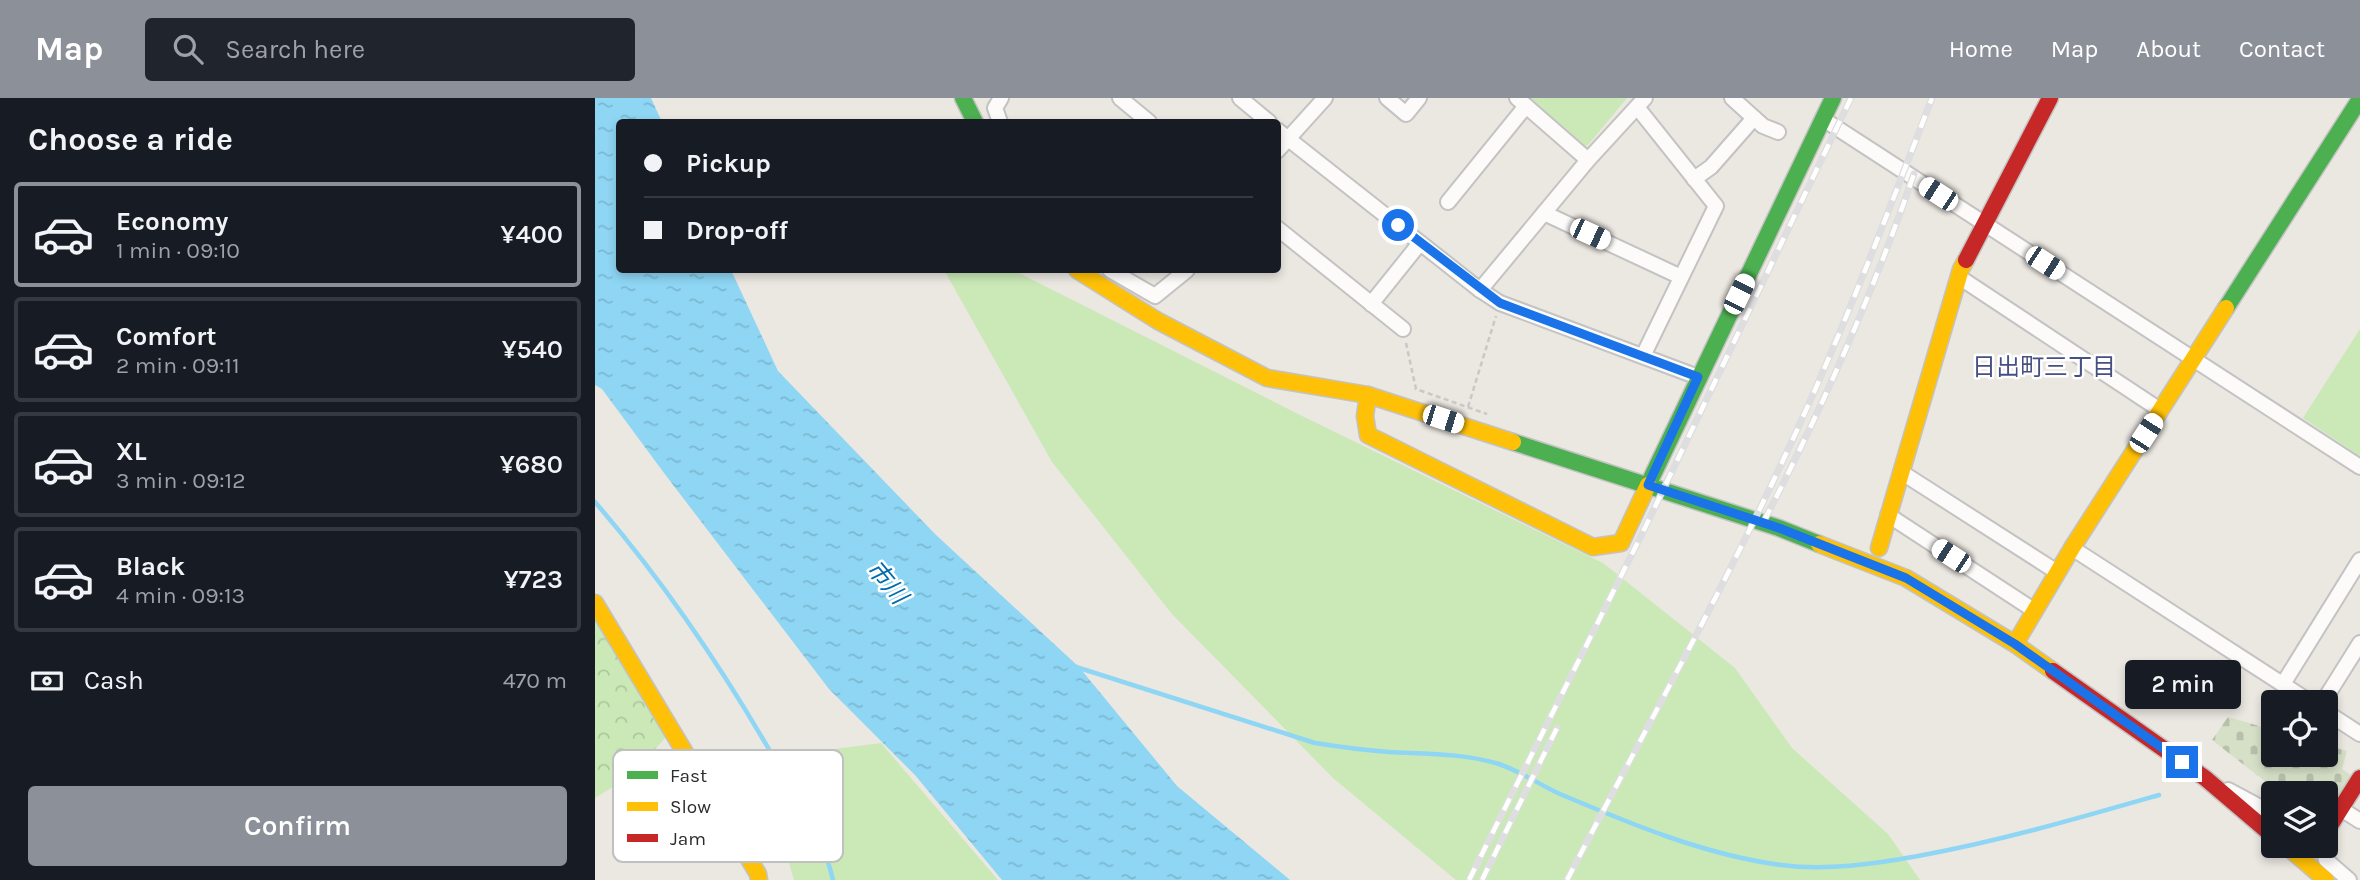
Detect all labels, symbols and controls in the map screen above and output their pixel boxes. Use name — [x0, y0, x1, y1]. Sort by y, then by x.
search box — [145, 18, 635, 81]
text: Map — [35, 30, 103, 68]
icon: search — [169, 30, 207, 68]
text: Search here — [225, 34, 365, 65]
text: Home — [1949, 35, 2013, 63]
text: Map — [2051, 35, 2098, 63]
text: About — [2136, 35, 2201, 63]
text: Contact — [2239, 35, 2325, 63]
text: Choose a ride — [28, 121, 233, 158]
text: Pickup — [686, 148, 771, 179]
car — [1915, 174, 1962, 214]
icon: car — [32, 203, 95, 266]
text: Economy — [116, 206, 228, 237]
route start — [1382, 209, 1414, 241]
text: Drop-off — [686, 215, 788, 246]
car — [1567, 216, 1614, 252]
text: ¥400 — [500, 219, 563, 250]
text: 1 min · 09:10 — [116, 237, 240, 264]
car — [2022, 243, 2069, 283]
car — [1721, 271, 1758, 317]
icon: car — [32, 318, 95, 381]
text: Comfort — [116, 321, 217, 352]
text: ¥540 — [502, 334, 563, 365]
text: 2 min · 09:11 — [116, 352, 240, 379]
district label: 日出町三丁目 — [1972, 353, 2116, 381]
car — [1420, 403, 1467, 435]
car — [2126, 410, 2167, 456]
icon: car — [32, 433, 95, 496]
text: XL — [116, 436, 147, 467]
text: ¥680 — [500, 449, 563, 480]
text: 3 min · 09:12 — [116, 467, 246, 494]
car — [1928, 536, 1975, 576]
icon: car — [32, 548, 95, 611]
text: Black — [116, 551, 185, 582]
water label: 市川 — [861, 555, 915, 612]
text: ¥723 — [504, 564, 563, 595]
text: 4 min · 09:13 — [116, 582, 245, 609]
callout: 2 min — [2124, 660, 2240, 710]
icon: cash — [28, 662, 66, 700]
text: Cash — [84, 665, 144, 696]
text: 470 m — [503, 667, 567, 694]
text: 2 min — [2152, 671, 2214, 698]
map controls — [2261, 690, 2338, 858]
button: locate — [2261, 690, 2338, 767]
route end — [2166, 746, 2198, 778]
legend — [613, 750, 843, 862]
text: Fast — [670, 765, 707, 787]
button: layers — [2261, 781, 2338, 858]
button: Confirm — [28, 786, 567, 866]
text: Slow — [670, 796, 711, 818]
text: Jam — [670, 828, 706, 850]

